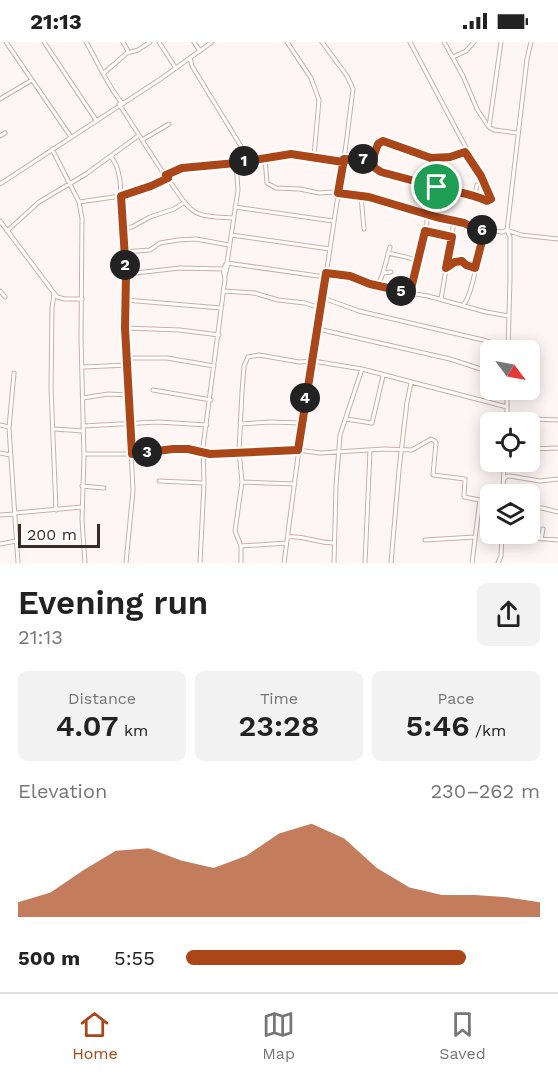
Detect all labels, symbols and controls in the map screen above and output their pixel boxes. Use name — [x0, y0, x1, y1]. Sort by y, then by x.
text: 21:13 — [30, 9, 82, 34]
pin: 7 — [348, 144, 378, 174]
pin: 1 — [229, 146, 259, 176]
text: 7 — [358, 149, 368, 168]
text: 1 — [241, 151, 247, 170]
pin — [411, 161, 462, 212]
icon: arrive — [420, 170, 453, 203]
pin: 6 — [467, 215, 497, 245]
text: 6 — [477, 220, 487, 239]
pin: 2 — [110, 250, 140, 280]
text: 2 — [120, 255, 130, 274]
pin: 5 — [386, 276, 416, 306]
text: 5 — [396, 281, 406, 300]
north arrow — [480, 340, 540, 400]
map controls — [480, 340, 540, 544]
pin: 4 — [290, 383, 320, 413]
text: 4 — [300, 388, 310, 407]
button: locate — [480, 412, 540, 472]
pin: 3 — [132, 437, 162, 467]
text: 3 — [142, 442, 152, 461]
button: layers — [480, 484, 540, 544]
scale bar — [18, 521, 100, 549]
text: 200 m — [27, 525, 77, 544]
text: Evening run — [18, 583, 208, 622]
button: share — [477, 583, 540, 646]
text: 21:13 — [18, 625, 63, 649]
text: Distance — [68, 689, 136, 708]
text: Time — [260, 689, 298, 708]
text: Pace — [437, 689, 475, 708]
text: 4.07 — [56, 708, 119, 743]
text: 23:28 — [239, 708, 319, 743]
text: 5:46 — [406, 708, 470, 743]
text: km — [119, 721, 148, 740]
text: /km — [470, 721, 506, 740]
text: Elevation — [18, 779, 107, 803]
text: 230–262 m — [430, 779, 540, 803]
text: 500 m — [18, 946, 80, 970]
text: 5:55 — [114, 946, 155, 970]
tab: Home — [72, 1008, 118, 1063]
tab: Map — [262, 1008, 295, 1063]
tab: Saved — [439, 1008, 486, 1063]

